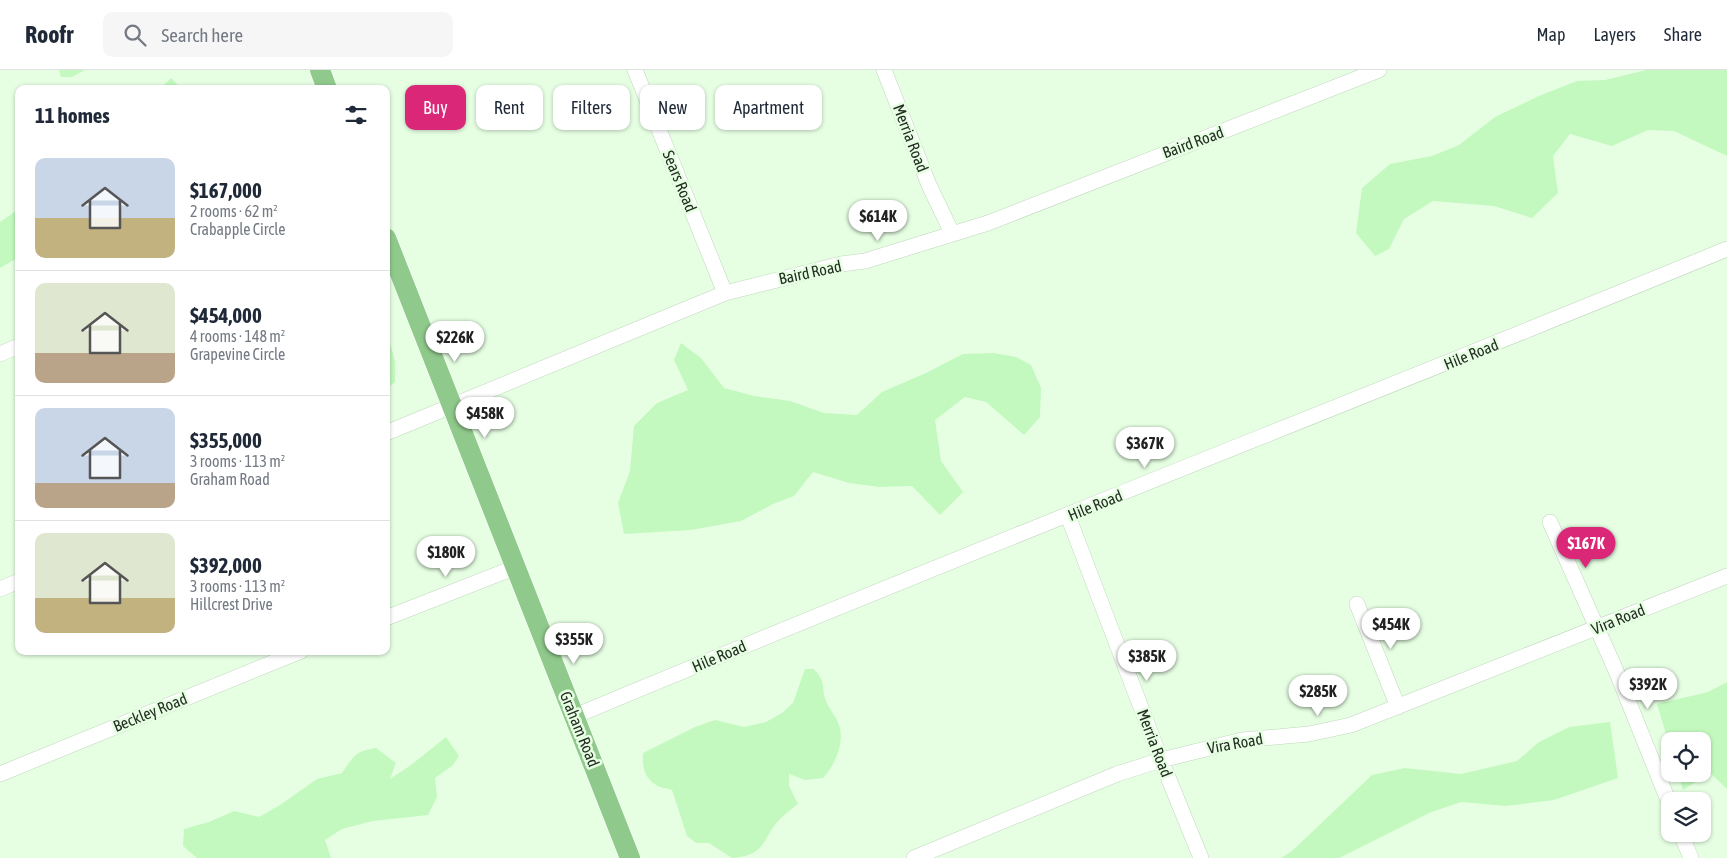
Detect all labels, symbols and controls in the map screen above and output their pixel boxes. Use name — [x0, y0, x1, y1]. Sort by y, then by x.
search box — [103, 12, 453, 57]
text: Roofr — [25, 21, 73, 48]
icon: search — [121, 21, 149, 49]
text: Search here — [161, 24, 243, 46]
text: Map — [1536, 24, 1565, 45]
text: Layers — [1593, 24, 1636, 45]
text: Share — [1664, 24, 1702, 45]
chip: Buy — [405, 85, 466, 130]
chip: Rent — [476, 85, 543, 130]
chip: Filters — [553, 85, 630, 130]
chip: New — [640, 85, 705, 130]
chip: Apartment — [715, 85, 822, 130]
icon: filters — [342, 101, 370, 129]
street label: Merria Road — [890, 102, 932, 174]
text: 11 homes — [35, 103, 110, 127]
street label: Baird Road — [1160, 123, 1226, 161]
street label: Sears Road — [660, 148, 700, 214]
icon: home — [75, 178, 135, 238]
text: $167,000 — [190, 178, 262, 202]
pin: $614K — [843, 200, 913, 242]
text: 2 rooms · 62 m² — [190, 202, 278, 220]
text: $614K — [859, 207, 897, 225]
text: Crabapple Circle — [190, 220, 286, 238]
street label: Baird Road — [777, 257, 843, 287]
icon: home — [75, 303, 135, 363]
text: $454,000 — [190, 303, 262, 327]
pin: $226K — [420, 320, 490, 363]
text: 4 rooms · 148 m² — [190, 327, 285, 345]
text: $226K — [436, 328, 474, 346]
street label: Hile Road — [1441, 335, 1501, 373]
text: Grapevine Circle — [190, 345, 285, 363]
pin: $458K — [450, 396, 520, 439]
text: $458K — [466, 404, 504, 422]
pin: $367K — [1110, 426, 1180, 469]
icon: home — [75, 428, 135, 488]
text: $355,000 — [190, 428, 262, 452]
text: $367K — [1126, 434, 1164, 452]
text: 3 rooms · 113 m² — [190, 452, 285, 470]
text: Graham Road — [190, 470, 270, 488]
street label: Hile Road — [1065, 486, 1125, 524]
pin: $167K — [1551, 526, 1621, 569]
text: $167K — [1567, 534, 1605, 552]
pin: $180K — [411, 536, 481, 578]
text: $180K — [427, 543, 465, 561]
icon: home — [75, 553, 135, 613]
text: $392,000 — [190, 553, 262, 577]
text: 3 rooms · 113 m² — [190, 577, 285, 595]
text: Hillcrest Drive — [190, 595, 273, 613]
street label: Vira Road — [1589, 600, 1647, 638]
pin: $454K — [1356, 608, 1426, 650]
text: $454K — [1372, 615, 1410, 633]
pin: $355K — [539, 622, 609, 665]
text: $355K — [555, 630, 593, 648]
street label: Hile Road — [689, 637, 749, 675]
pin: $385K — [1112, 640, 1182, 682]
text: $385K — [1128, 647, 1166, 665]
pin: $392K — [1613, 668, 1683, 710]
pin: $285K — [1283, 674, 1353, 717]
text: $392K — [1629, 675, 1667, 693]
text: $285K — [1299, 682, 1337, 700]
street label: Beckley Road — [110, 689, 190, 736]
street label: Graham Road — [557, 689, 603, 769]
street label: Merria Road — [1134, 707, 1176, 779]
street label: Vira Road — [1206, 729, 1264, 757]
map controls — [1661, 732, 1711, 842]
button: locate — [1661, 732, 1711, 782]
button: layers — [1661, 792, 1711, 842]

